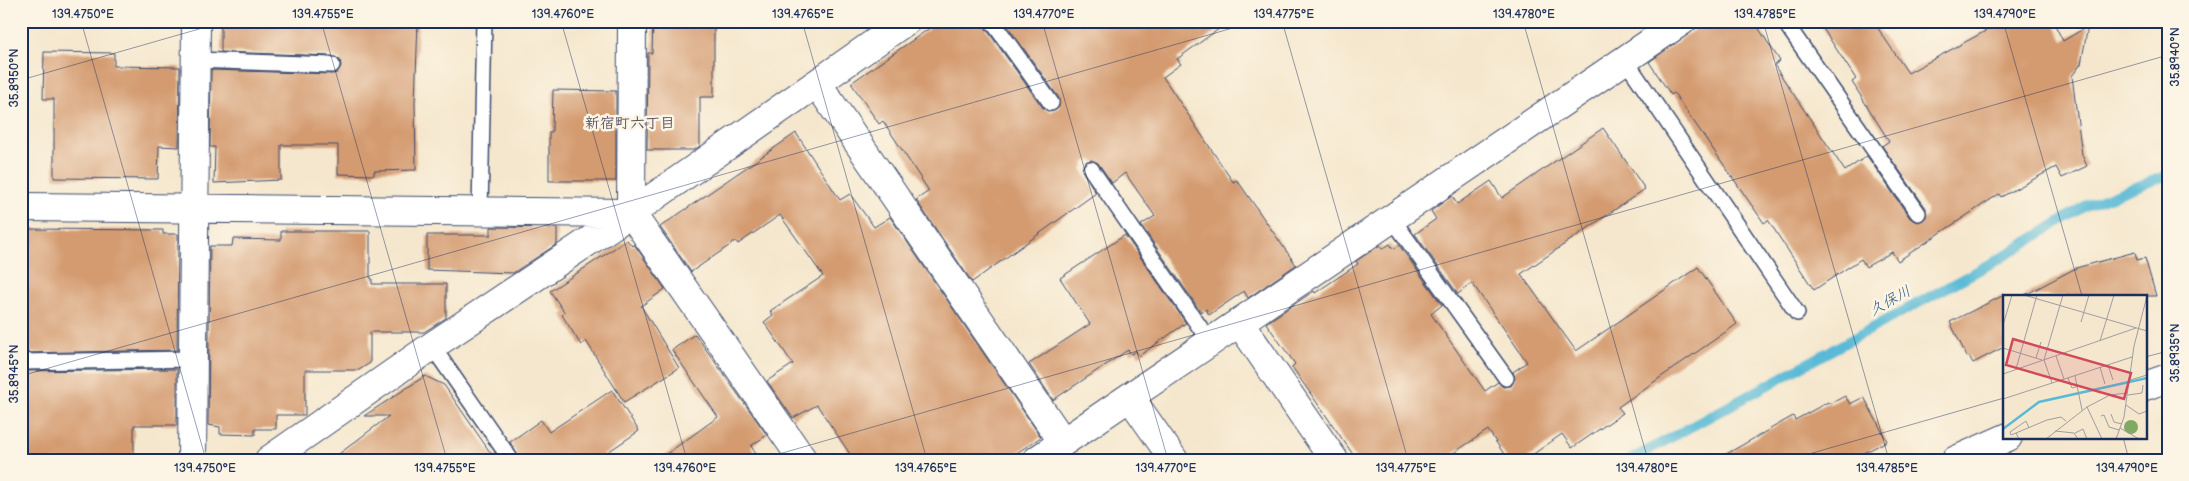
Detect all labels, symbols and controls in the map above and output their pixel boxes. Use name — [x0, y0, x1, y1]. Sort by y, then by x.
text: 139.4750°E — [52, 7, 114, 22]
text: 139.4755°E — [292, 7, 354, 22]
text: 139.4760°E — [532, 7, 594, 22]
text: 139.4765°E — [772, 7, 834, 22]
text: 139.4770°E — [1014, 7, 1075, 22]
text: 139.4775°E — [1254, 7, 1314, 22]
text: 139.4780°E — [1493, 7, 1555, 22]
text: 139.4785°E — [1734, 7, 1796, 22]
text: 139.4790°E — [1974, 7, 2036, 22]
text: 35.8940°N — [2168, 27, 2183, 87]
text: 35.8950°N — [7, 48, 22, 108]
district label: 新宿町六丁目 — [585, 114, 675, 133]
water label: 久保川 — [1866, 282, 1914, 320]
inset map — [2003, 295, 2146, 438]
text: 35.8935°N — [2168, 323, 2183, 383]
text: 35.8945°N — [7, 344, 22, 404]
text: 139.4750°E — [174, 461, 236, 476]
text: 139.4755°E — [414, 461, 476, 476]
text: 139.4760°E — [654, 461, 716, 476]
text: 139.4765°E — [895, 461, 957, 476]
text: 139.4770°E — [1136, 461, 1197, 476]
text: 139.4775°E — [1376, 461, 1436, 476]
text: 139.4780°E — [1616, 461, 1678, 476]
text: 139.4785°E — [1856, 461, 1918, 476]
text: 139.4790°E — [2096, 461, 2158, 476]

